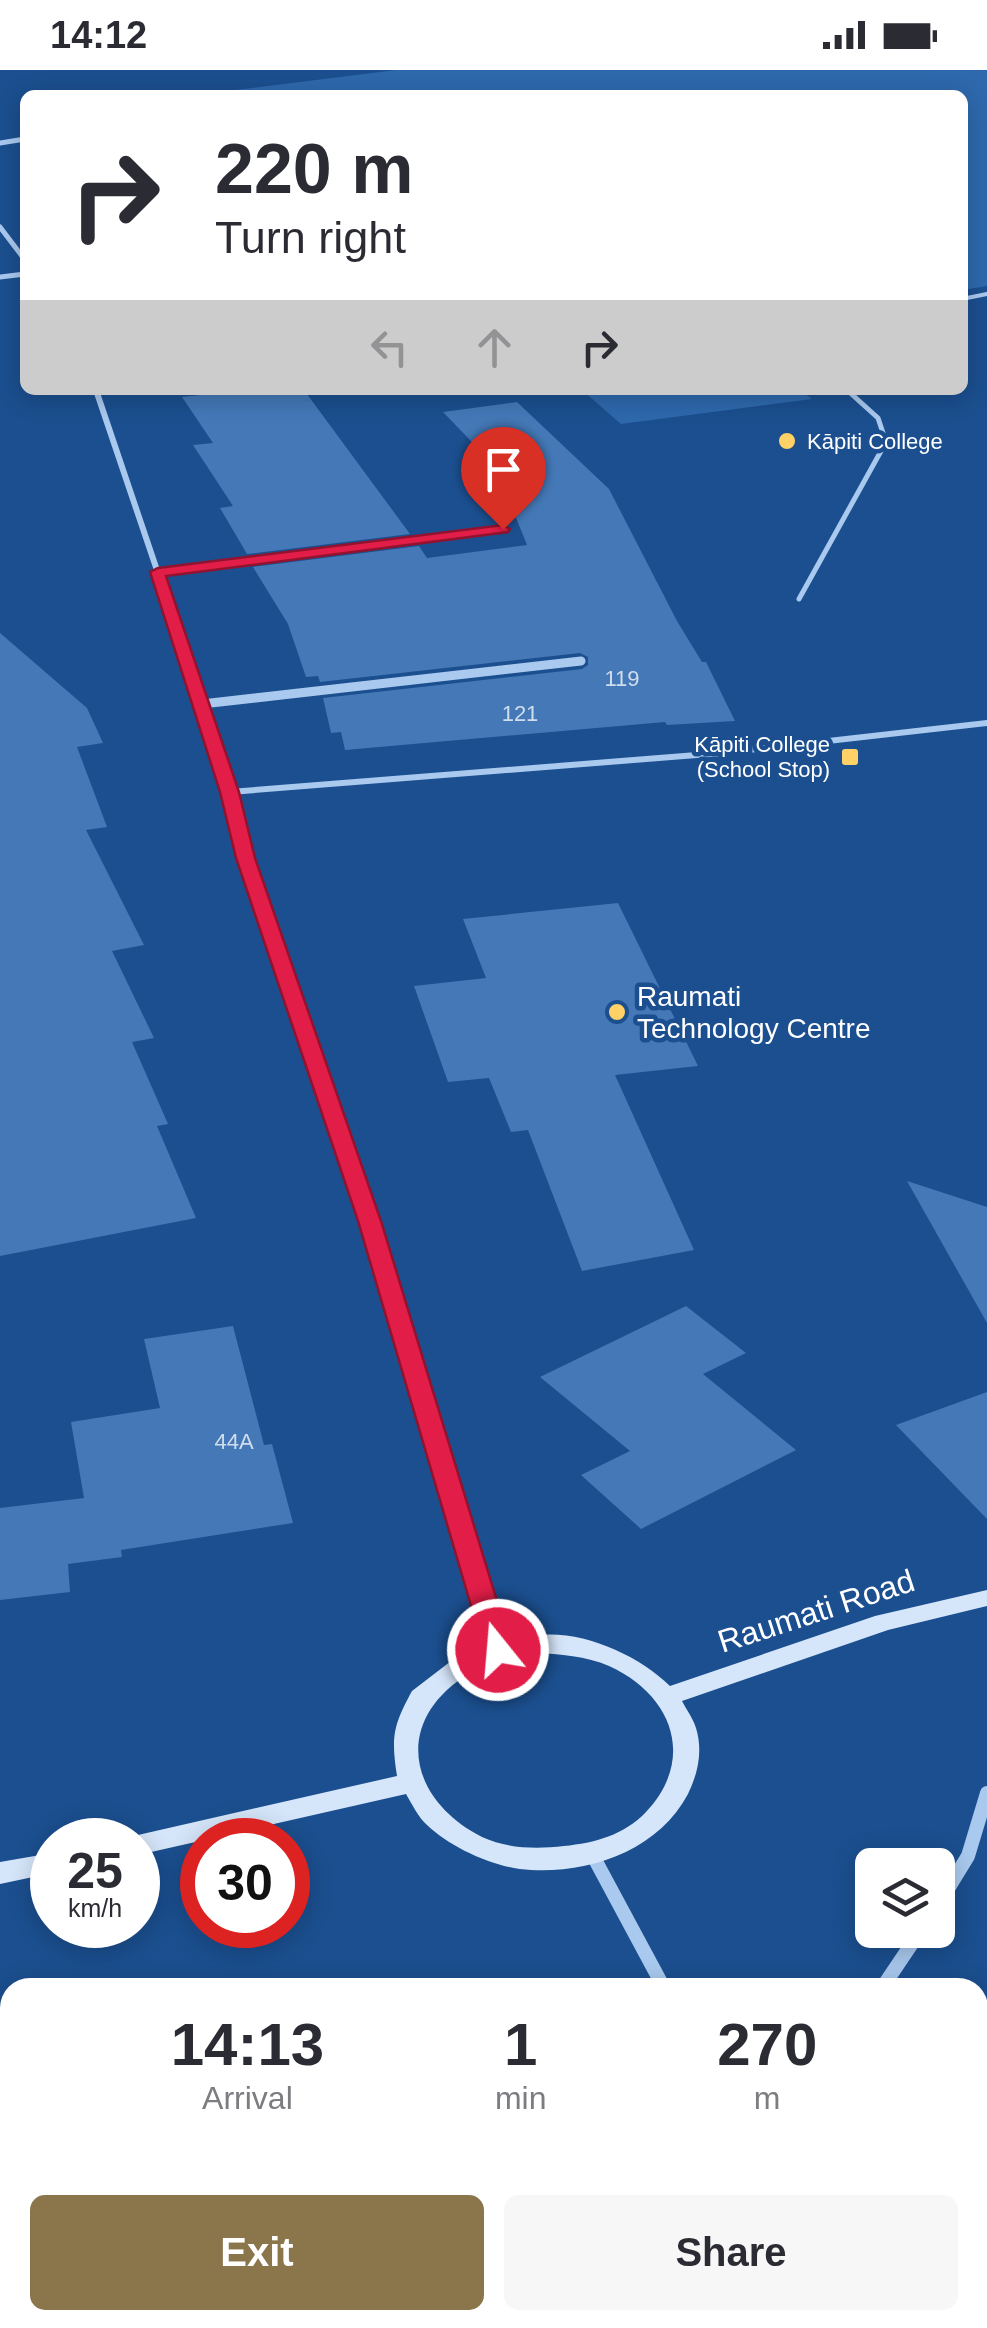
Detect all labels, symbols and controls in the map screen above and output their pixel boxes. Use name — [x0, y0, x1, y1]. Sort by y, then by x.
text: 14:12 — [50, 14, 147, 56]
icon: right — [50, 130, 180, 260]
text: 220 m — [215, 130, 413, 208]
text: Turn right — [215, 212, 406, 263]
icon: left — [362, 320, 417, 375]
icon: ahead — [467, 320, 522, 375]
icon: right — [572, 320, 627, 375]
pin — [461, 427, 546, 530]
place label: Kāpiti College — [807, 429, 943, 454]
marker: Kāpiti College — [776, 430, 798, 452]
icon: arrive — [476, 442, 531, 497]
house number: 119 — [604, 666, 640, 691]
house number: 121 — [502, 701, 538, 726]
place label: Kāpiti College (School Stop) — [694, 732, 830, 782]
marker: Kāpiti College (School Stop) — [839, 746, 861, 768]
place label: Raumati Technology Centre — [637, 981, 870, 1044]
marker: Raumati Technology Centre — [606, 1001, 628, 1023]
house number: 44A — [214, 1429, 254, 1454]
street label: Raumati Road — [713, 1562, 919, 1660]
position arrow — [446, 1598, 550, 1702]
speed limit sign: 30 — [180, 1818, 310, 1948]
text: 25 — [67, 1843, 123, 1899]
map controls — [855, 1848, 955, 1948]
button: layers — [855, 1848, 955, 1948]
text: km/h — [68, 1894, 122, 1922]
text: 14:13 — [171, 2011, 324, 2078]
text: 1 — [504, 2011, 537, 2078]
text: 270 — [717, 2011, 817, 2078]
text: Arrival — [202, 2080, 293, 2116]
text: min — [495, 2080, 546, 2116]
text: m — [754, 2080, 781, 2116]
button: Exit — [30, 2195, 484, 2310]
button: Share — [504, 2195, 958, 2310]

